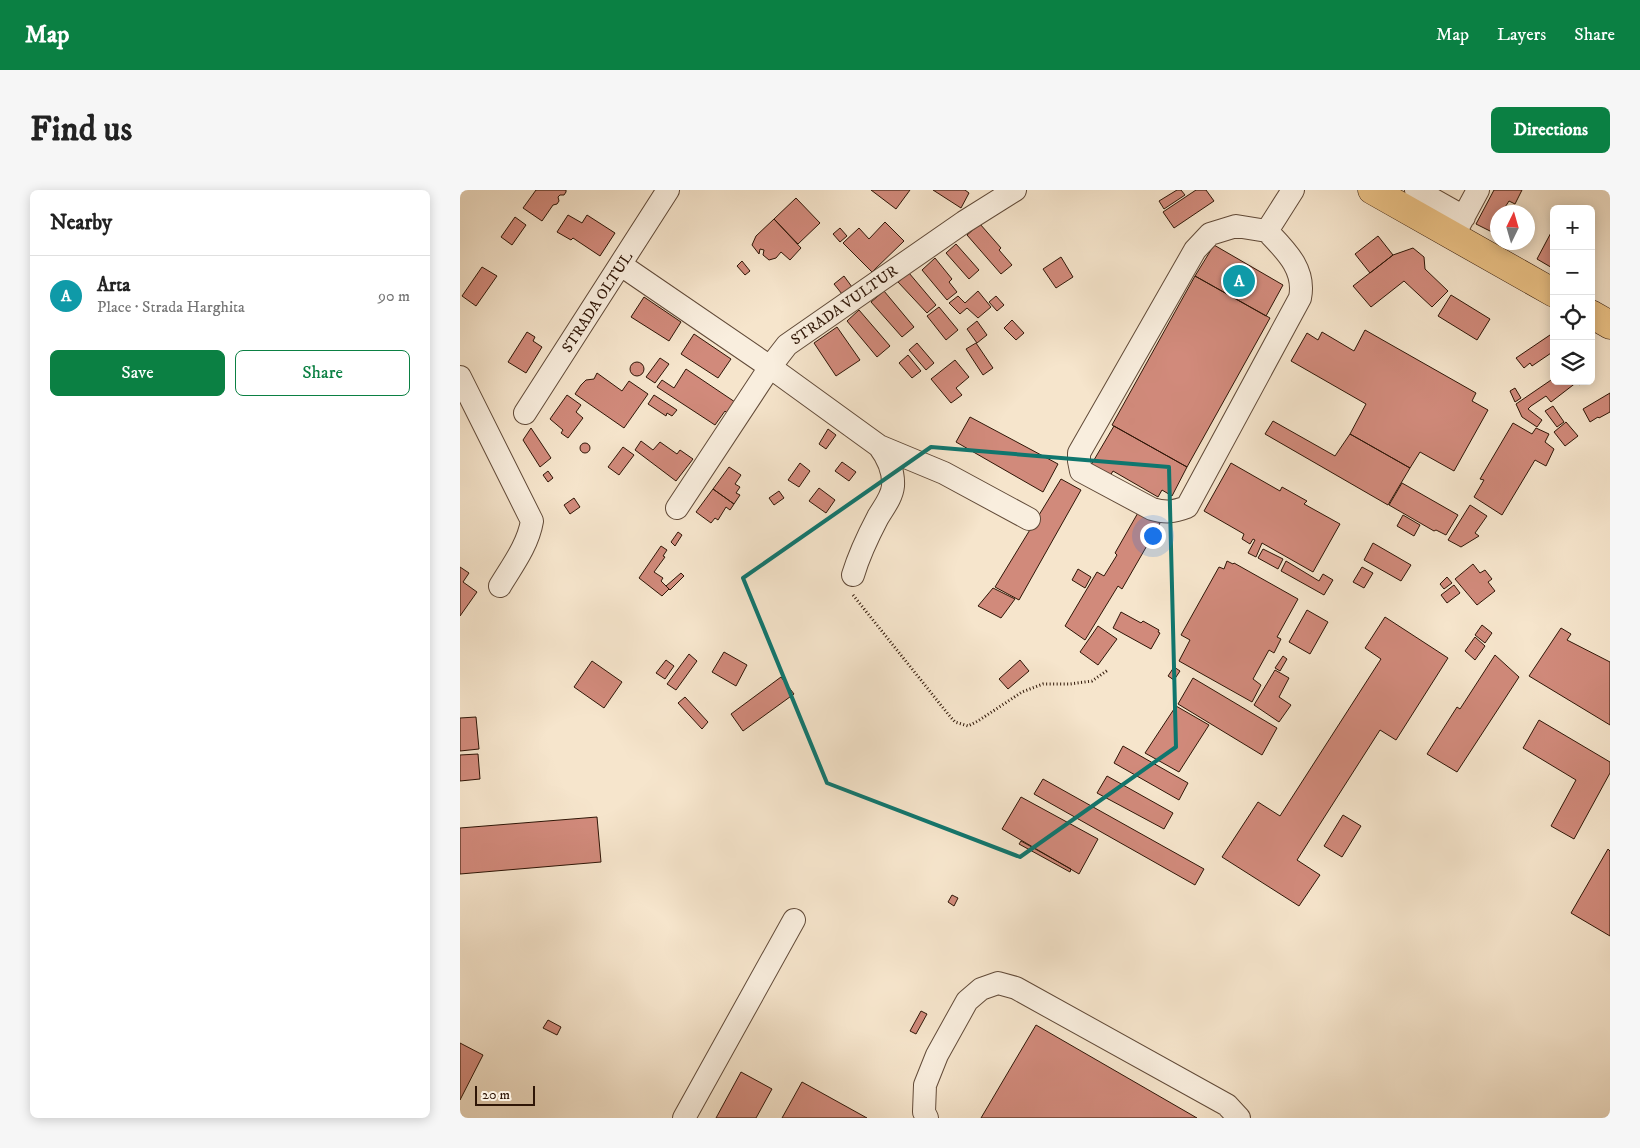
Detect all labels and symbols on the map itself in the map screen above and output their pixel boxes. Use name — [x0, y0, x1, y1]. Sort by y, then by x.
north arrow — [1490, 205, 1535, 250]
street label: STRADA OLTUL — [558, 248, 637, 356]
street label: STRADA VULTUR — [787, 261, 901, 349]
pin: A — [1223, 262, 1255, 300]
your location — [1140, 523, 1166, 549]
scale bar — [475, 1083, 535, 1106]

